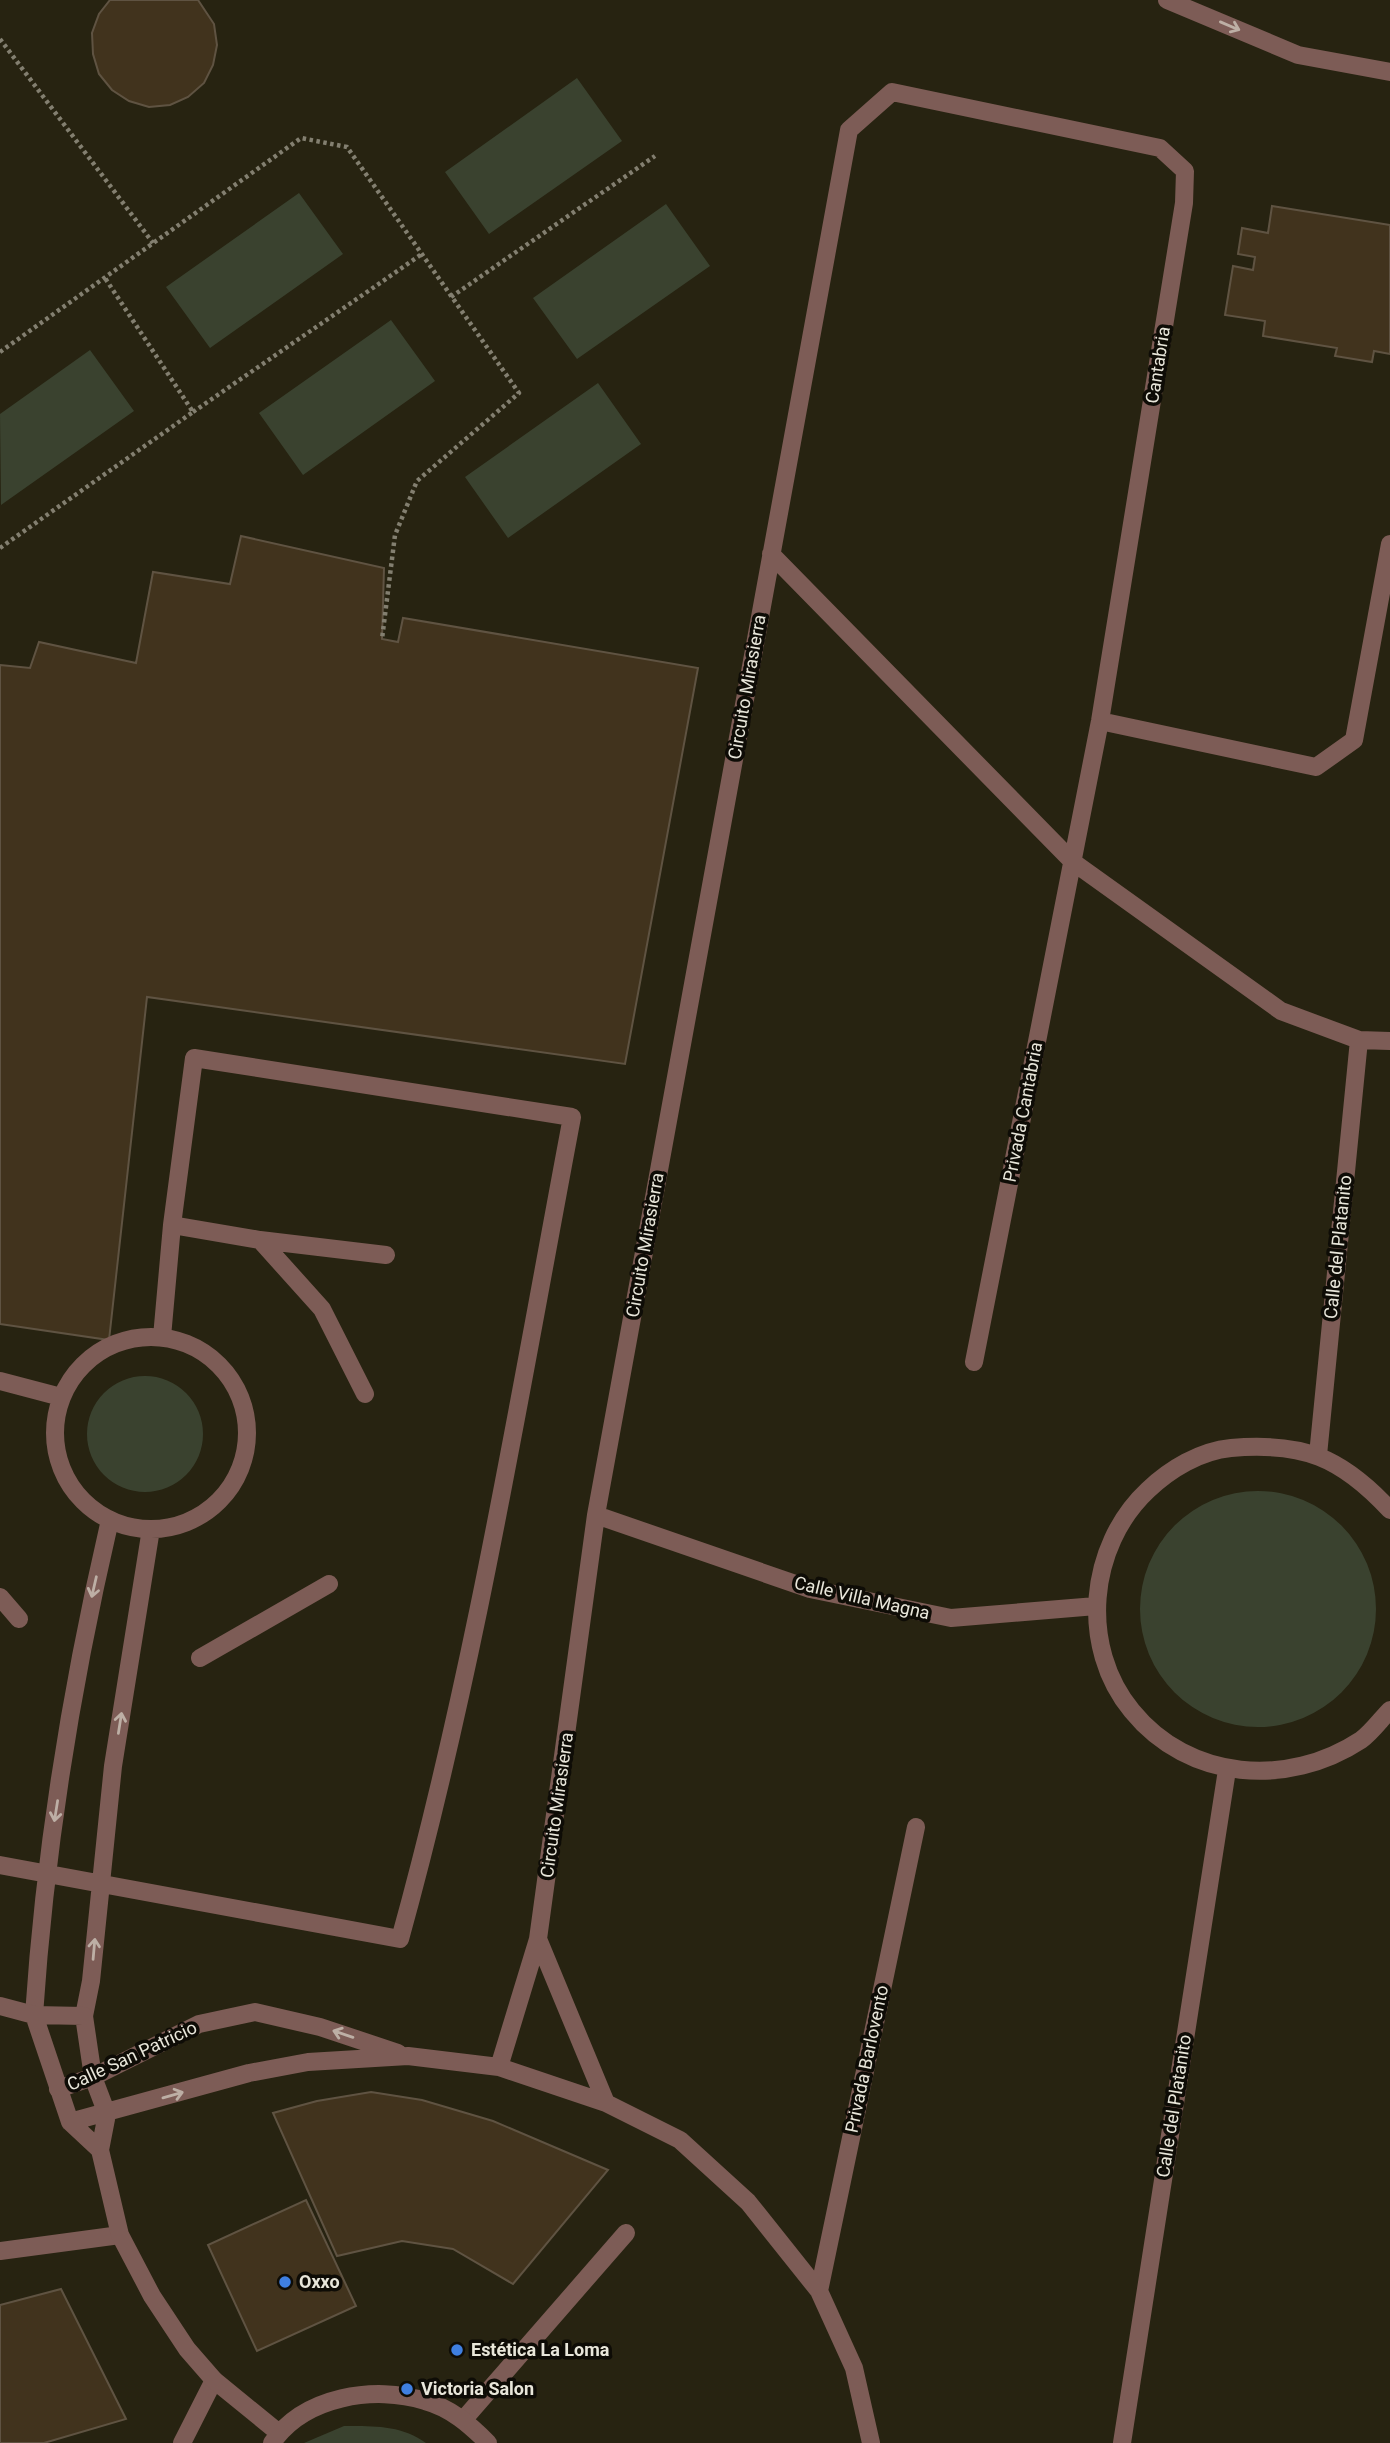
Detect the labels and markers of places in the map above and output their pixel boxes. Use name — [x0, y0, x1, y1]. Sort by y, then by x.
place label: Oxxo — [299, 2271, 340, 2292]
marker: Oxxo — [277, 2274, 293, 2290]
place label: Estética La Loma — [471, 2339, 610, 2360]
marker: Estética La Loma — [449, 2342, 465, 2358]
place label: Victoria Salon — [421, 2378, 534, 2399]
marker: Victoria Salon — [399, 2381, 415, 2397]

